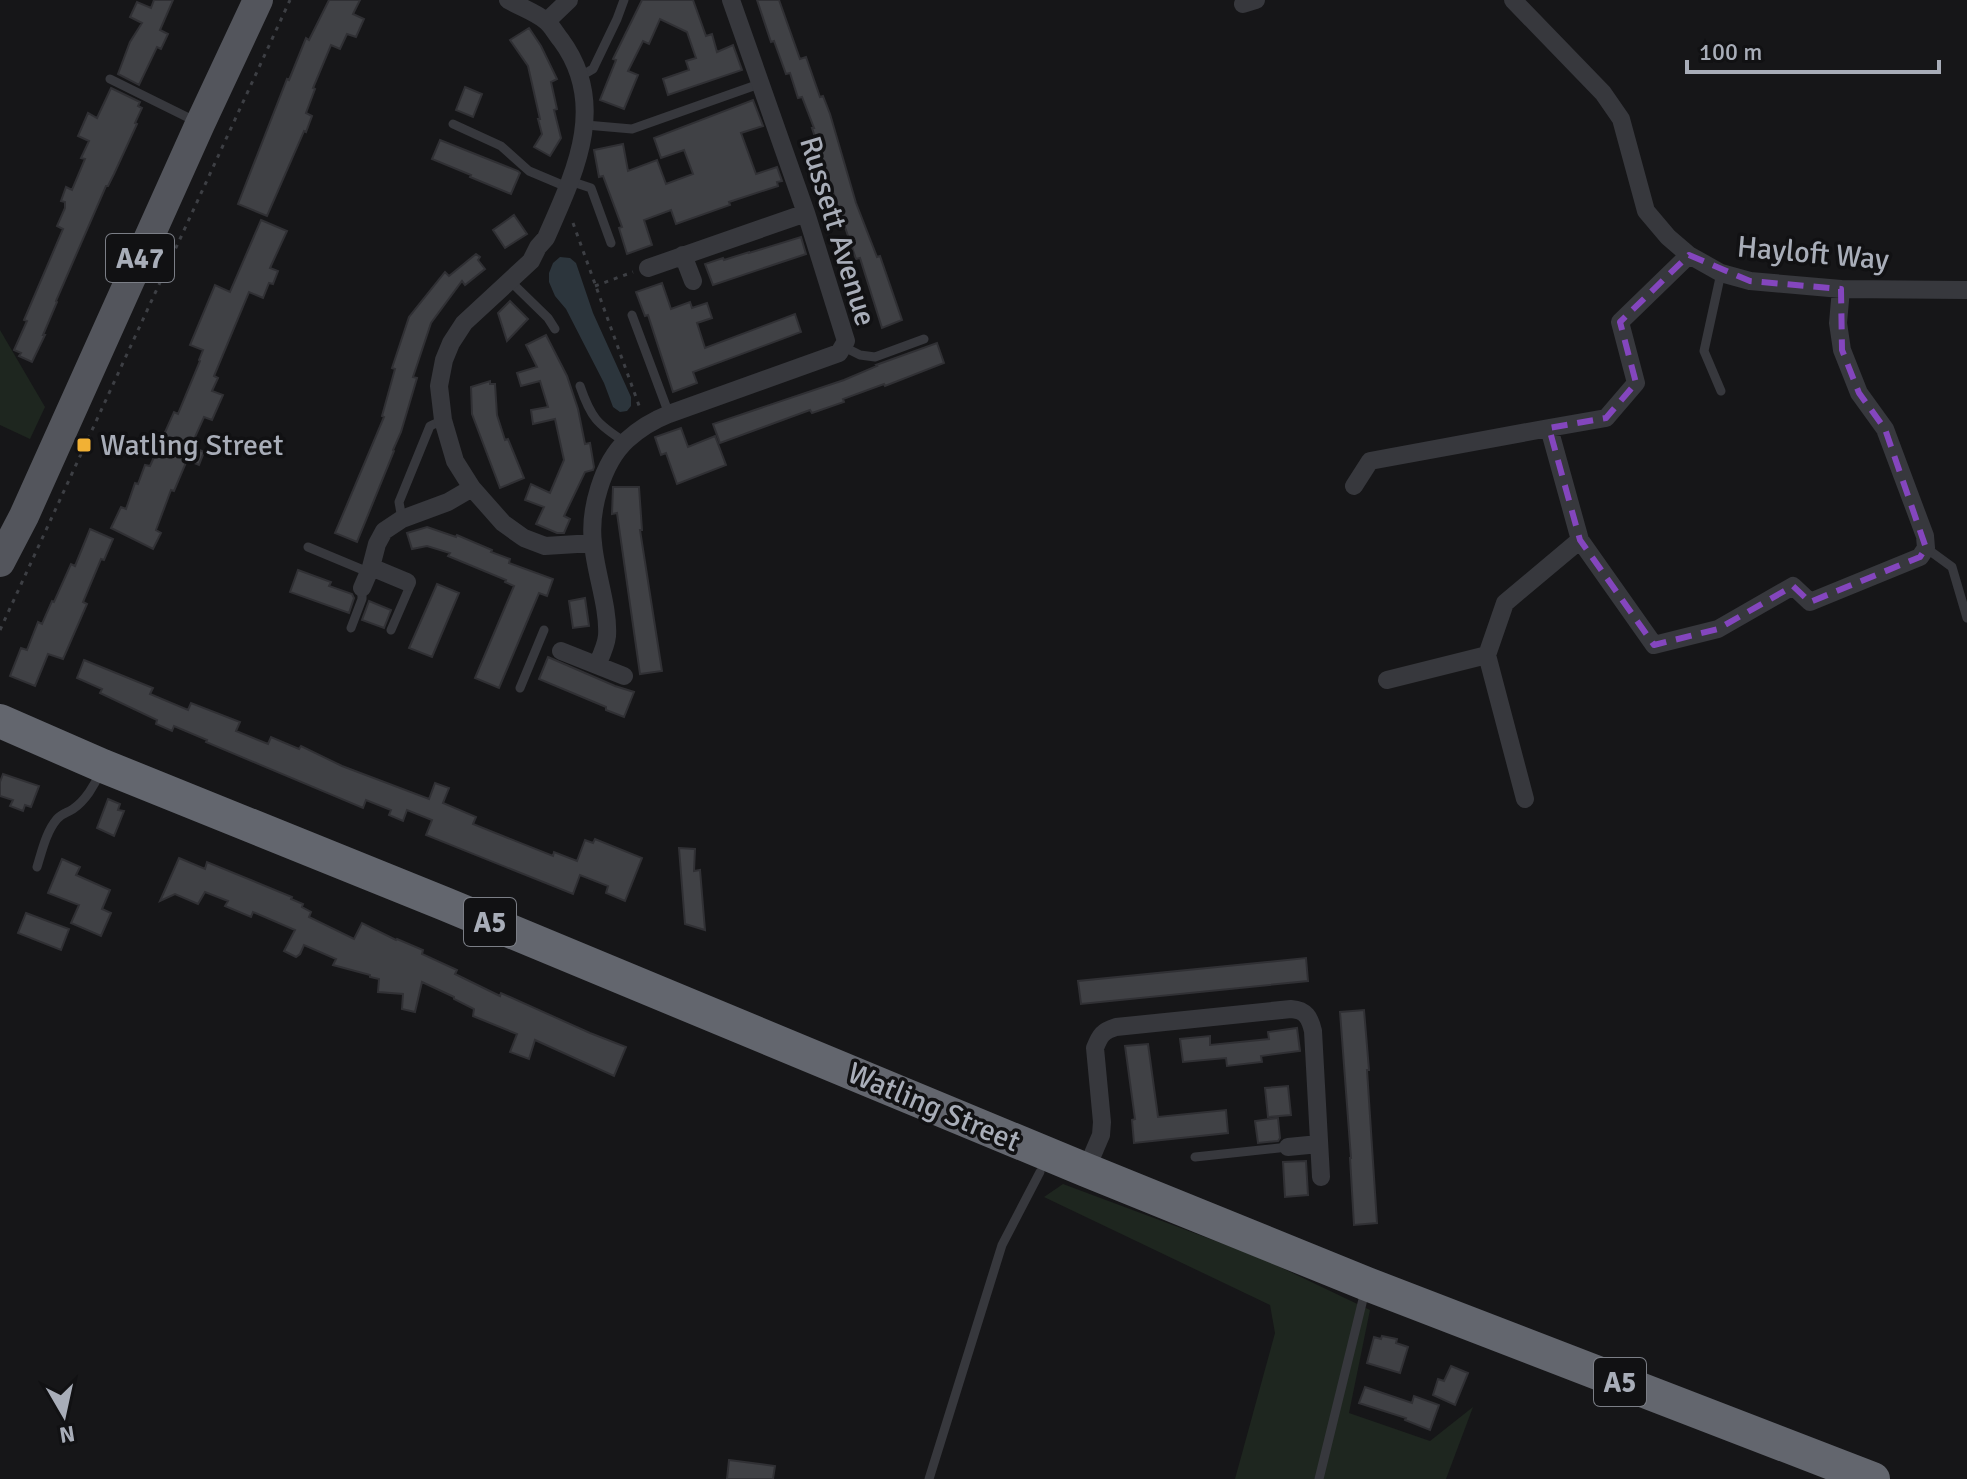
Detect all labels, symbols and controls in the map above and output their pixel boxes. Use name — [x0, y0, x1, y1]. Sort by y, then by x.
scale bar — [1687, 24, 1939, 74]
text: 100 m — [1699, 37, 1762, 67]
street label: Russett Avenue — [791, 132, 884, 331]
street label: Hayloft Way — [1735, 228, 1890, 279]
road number: A47 — [106, 234, 174, 282]
place label: Watling Street — [100, 427, 284, 464]
marker: Watling Street — [75, 436, 93, 454]
road number: A5 — [464, 898, 516, 946]
street label: Watling Street — [842, 1055, 1026, 1160]
road number: A5 — [1594, 1358, 1646, 1406]
north arrow — [24, 1375, 104, 1455]
text: N — [57, 1420, 77, 1449]

